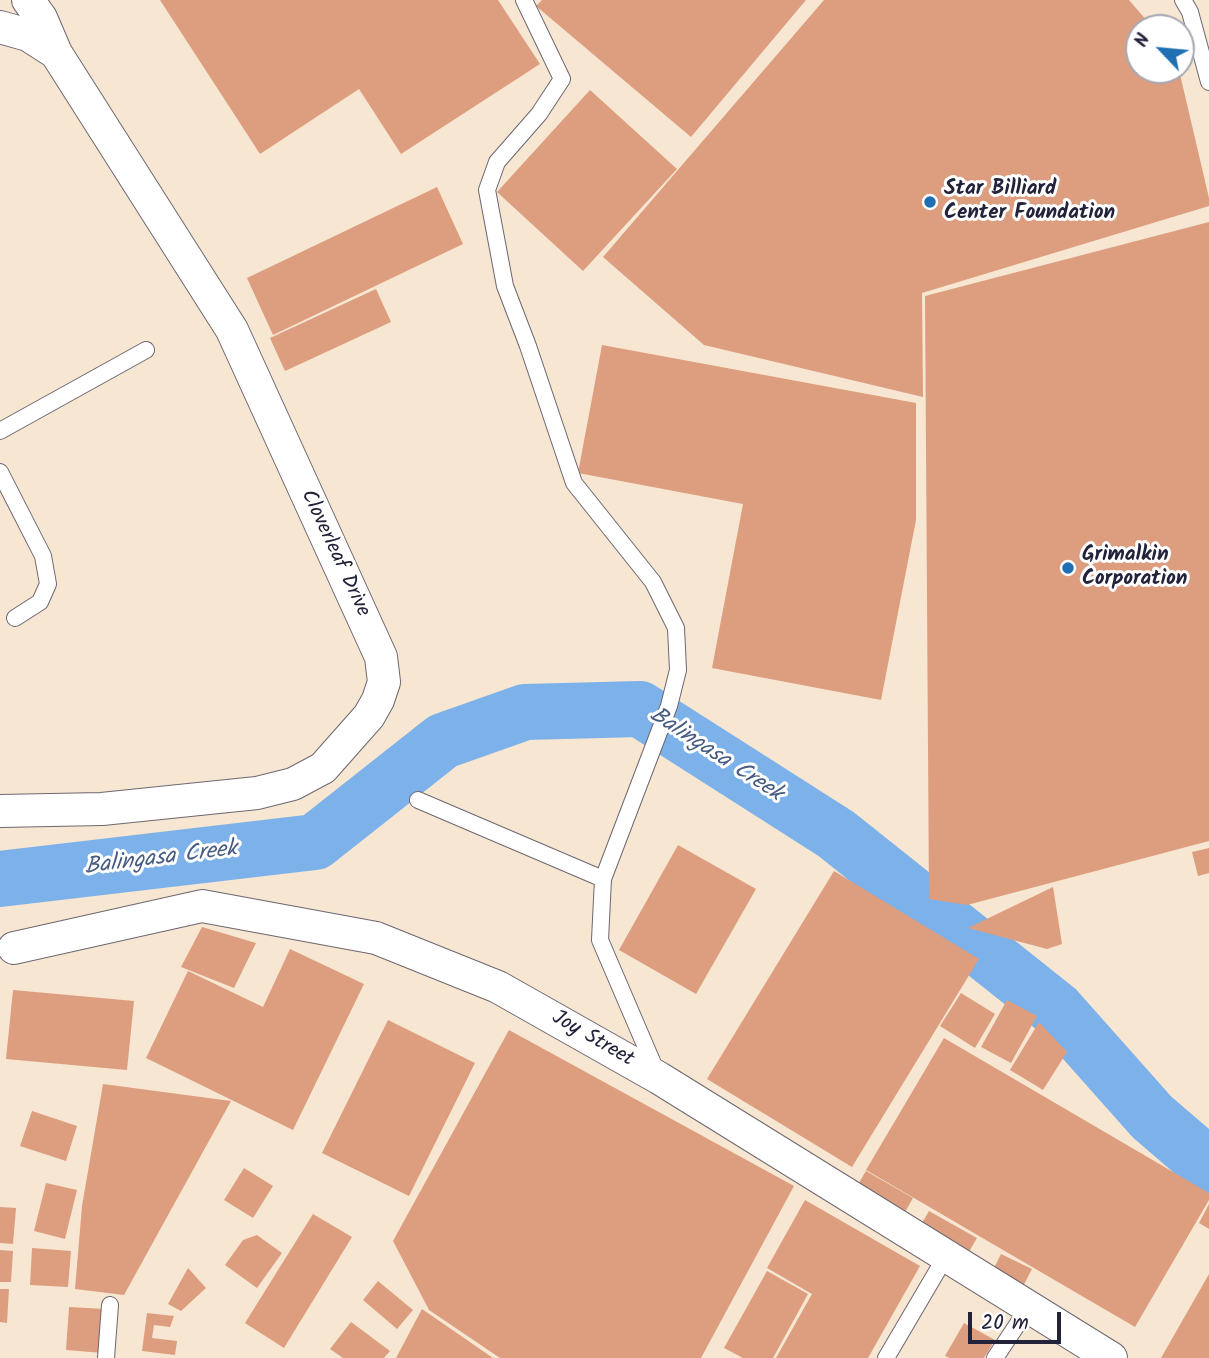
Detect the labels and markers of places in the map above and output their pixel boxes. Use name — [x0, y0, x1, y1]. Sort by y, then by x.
place label: Star Billiard Center Foundation — [944, 177, 1115, 227]
marker: Star Billiard Center Foundation — [922, 194, 938, 210]
place label: Grimalkin Corporation — [1082, 543, 1187, 593]
marker: Grimalkin Corporation — [1060, 560, 1076, 576]

